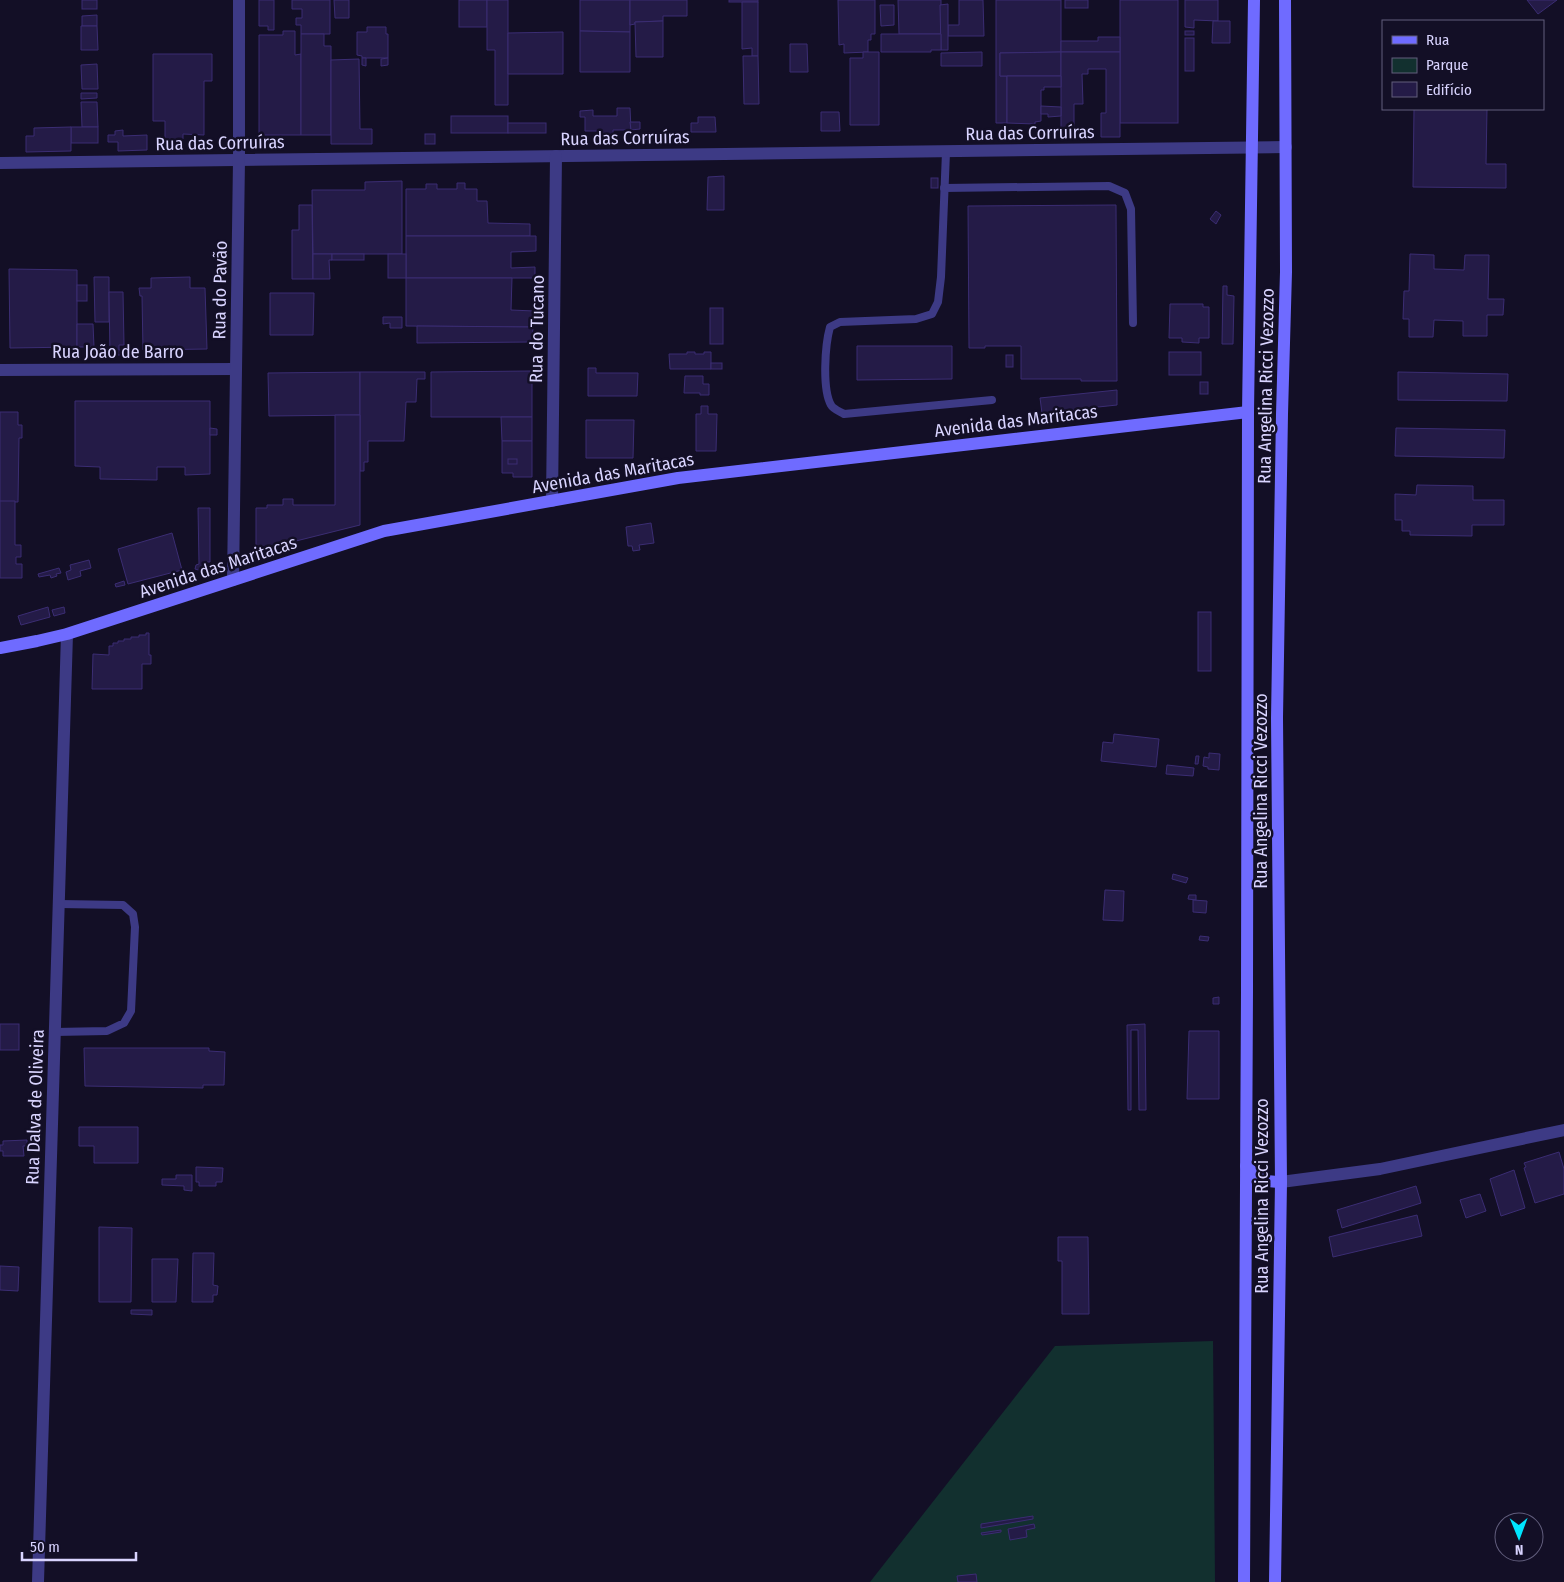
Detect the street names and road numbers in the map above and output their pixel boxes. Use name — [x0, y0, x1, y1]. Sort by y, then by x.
street label: Rua das Corruíras — [965, 121, 1095, 145]
street label: Rua das Corruíras — [560, 126, 690, 150]
street label: Rua das Corruíras — [155, 131, 285, 155]
street label: Rua do Pavão — [208, 240, 232, 340]
street label: Rua do Tucano — [525, 275, 549, 383]
street label: Rua Angelina Ricci Vezozzo — [1253, 288, 1279, 484]
street label: Rua João de Barro — [52, 341, 184, 363]
street label: Avenida das Maritacas — [933, 400, 1099, 442]
street label: Avenida das Maritacas — [530, 448, 696, 498]
street label: Avenida das Maritacas — [137, 531, 300, 603]
street label: Rua Angelina Ricci Vezozzo — [1250, 693, 1272, 889]
street label: Rua Dalva de Oliveira — [21, 1029, 49, 1185]
street label: Rua Angelina Ricci Vezozzo — [1251, 1098, 1273, 1294]

